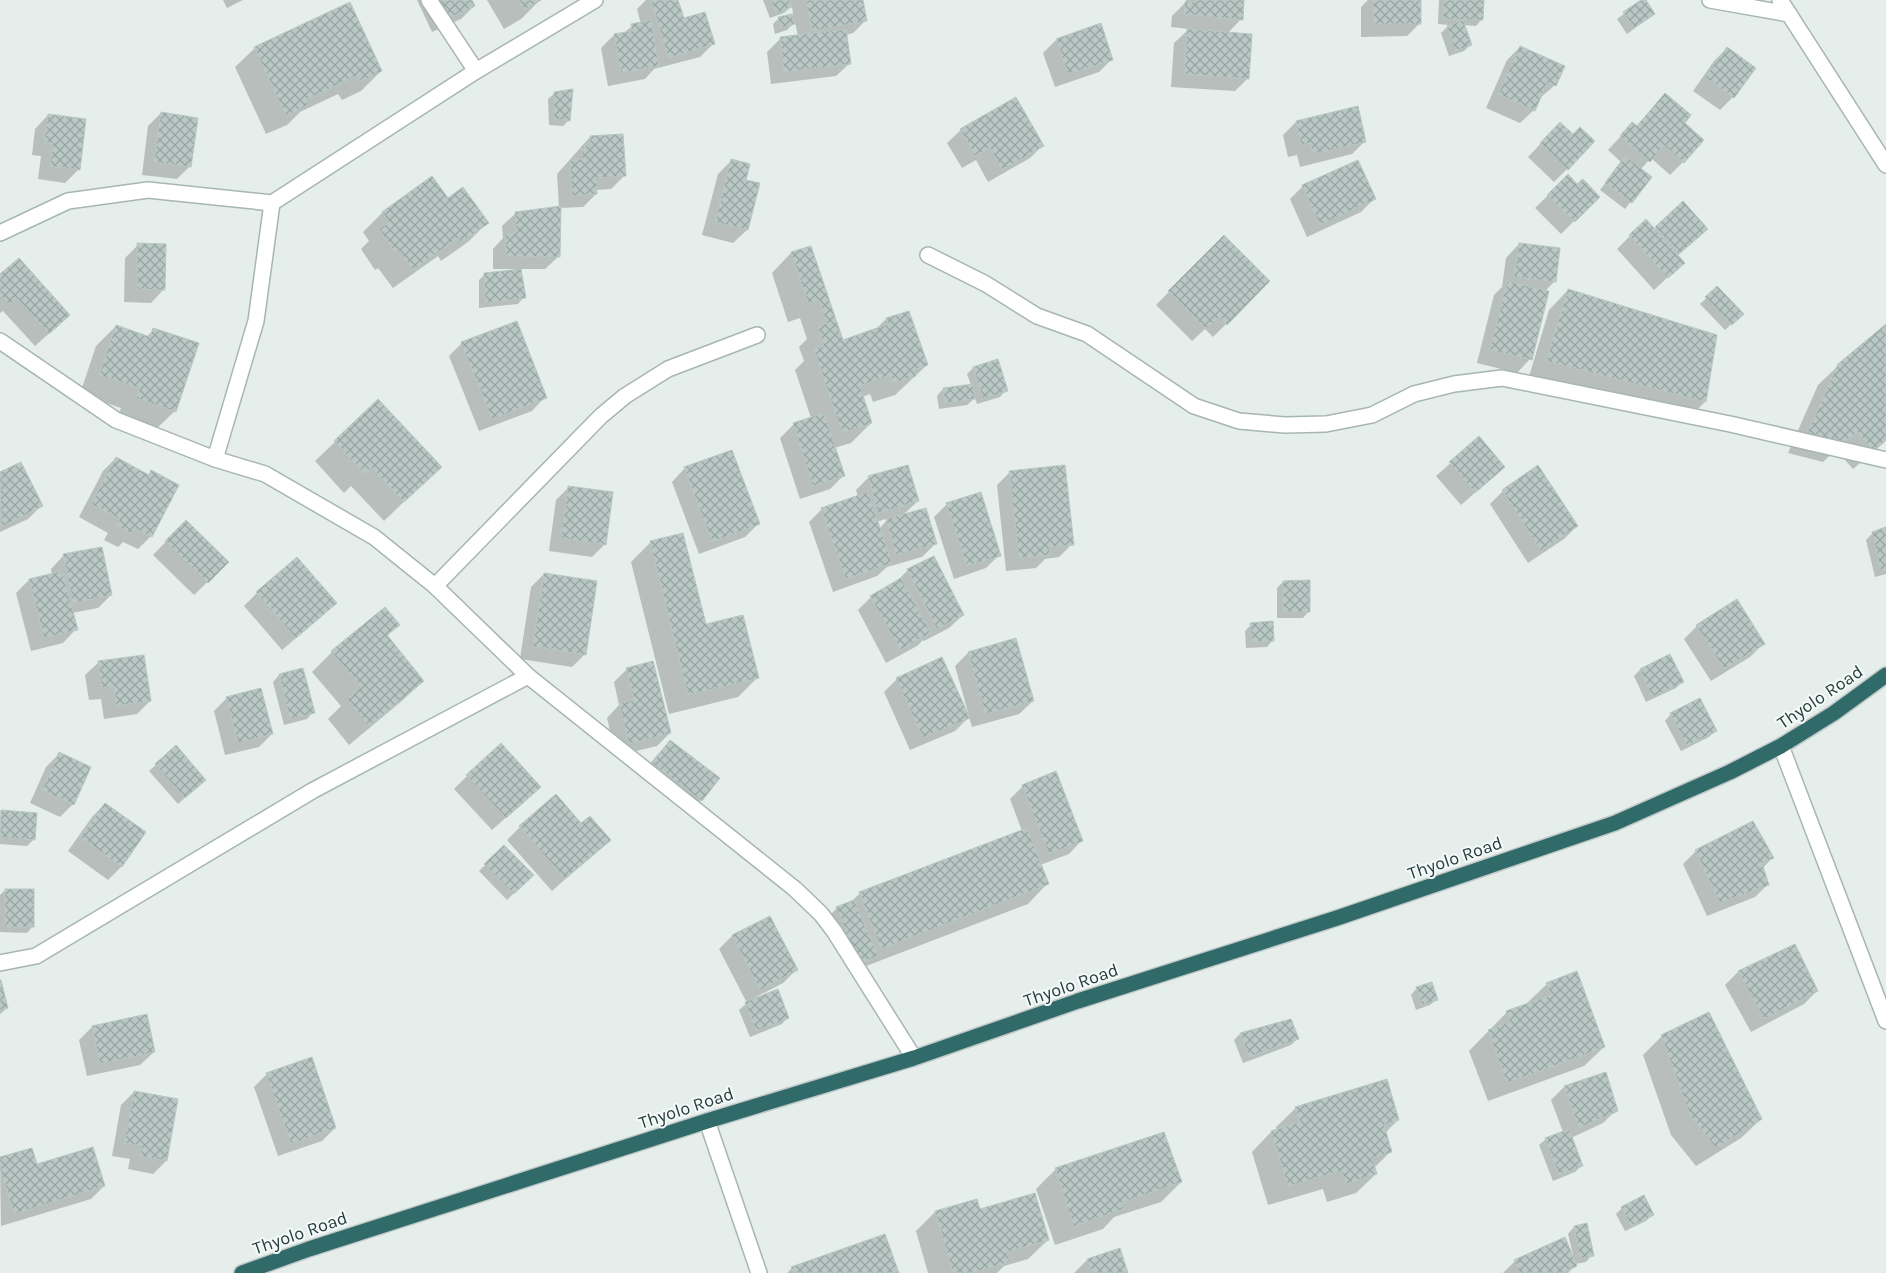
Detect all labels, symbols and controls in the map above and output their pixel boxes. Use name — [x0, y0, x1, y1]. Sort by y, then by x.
street label: Thyolo Road — [1773, 660, 1867, 734]
street label: Thyolo Road — [1405, 832, 1505, 884]
street label: Thyolo Road — [1021, 959, 1121, 1011]
street label: Thyolo Road — [636, 1082, 736, 1134]
street label: Thyolo Road — [250, 1207, 350, 1259]

